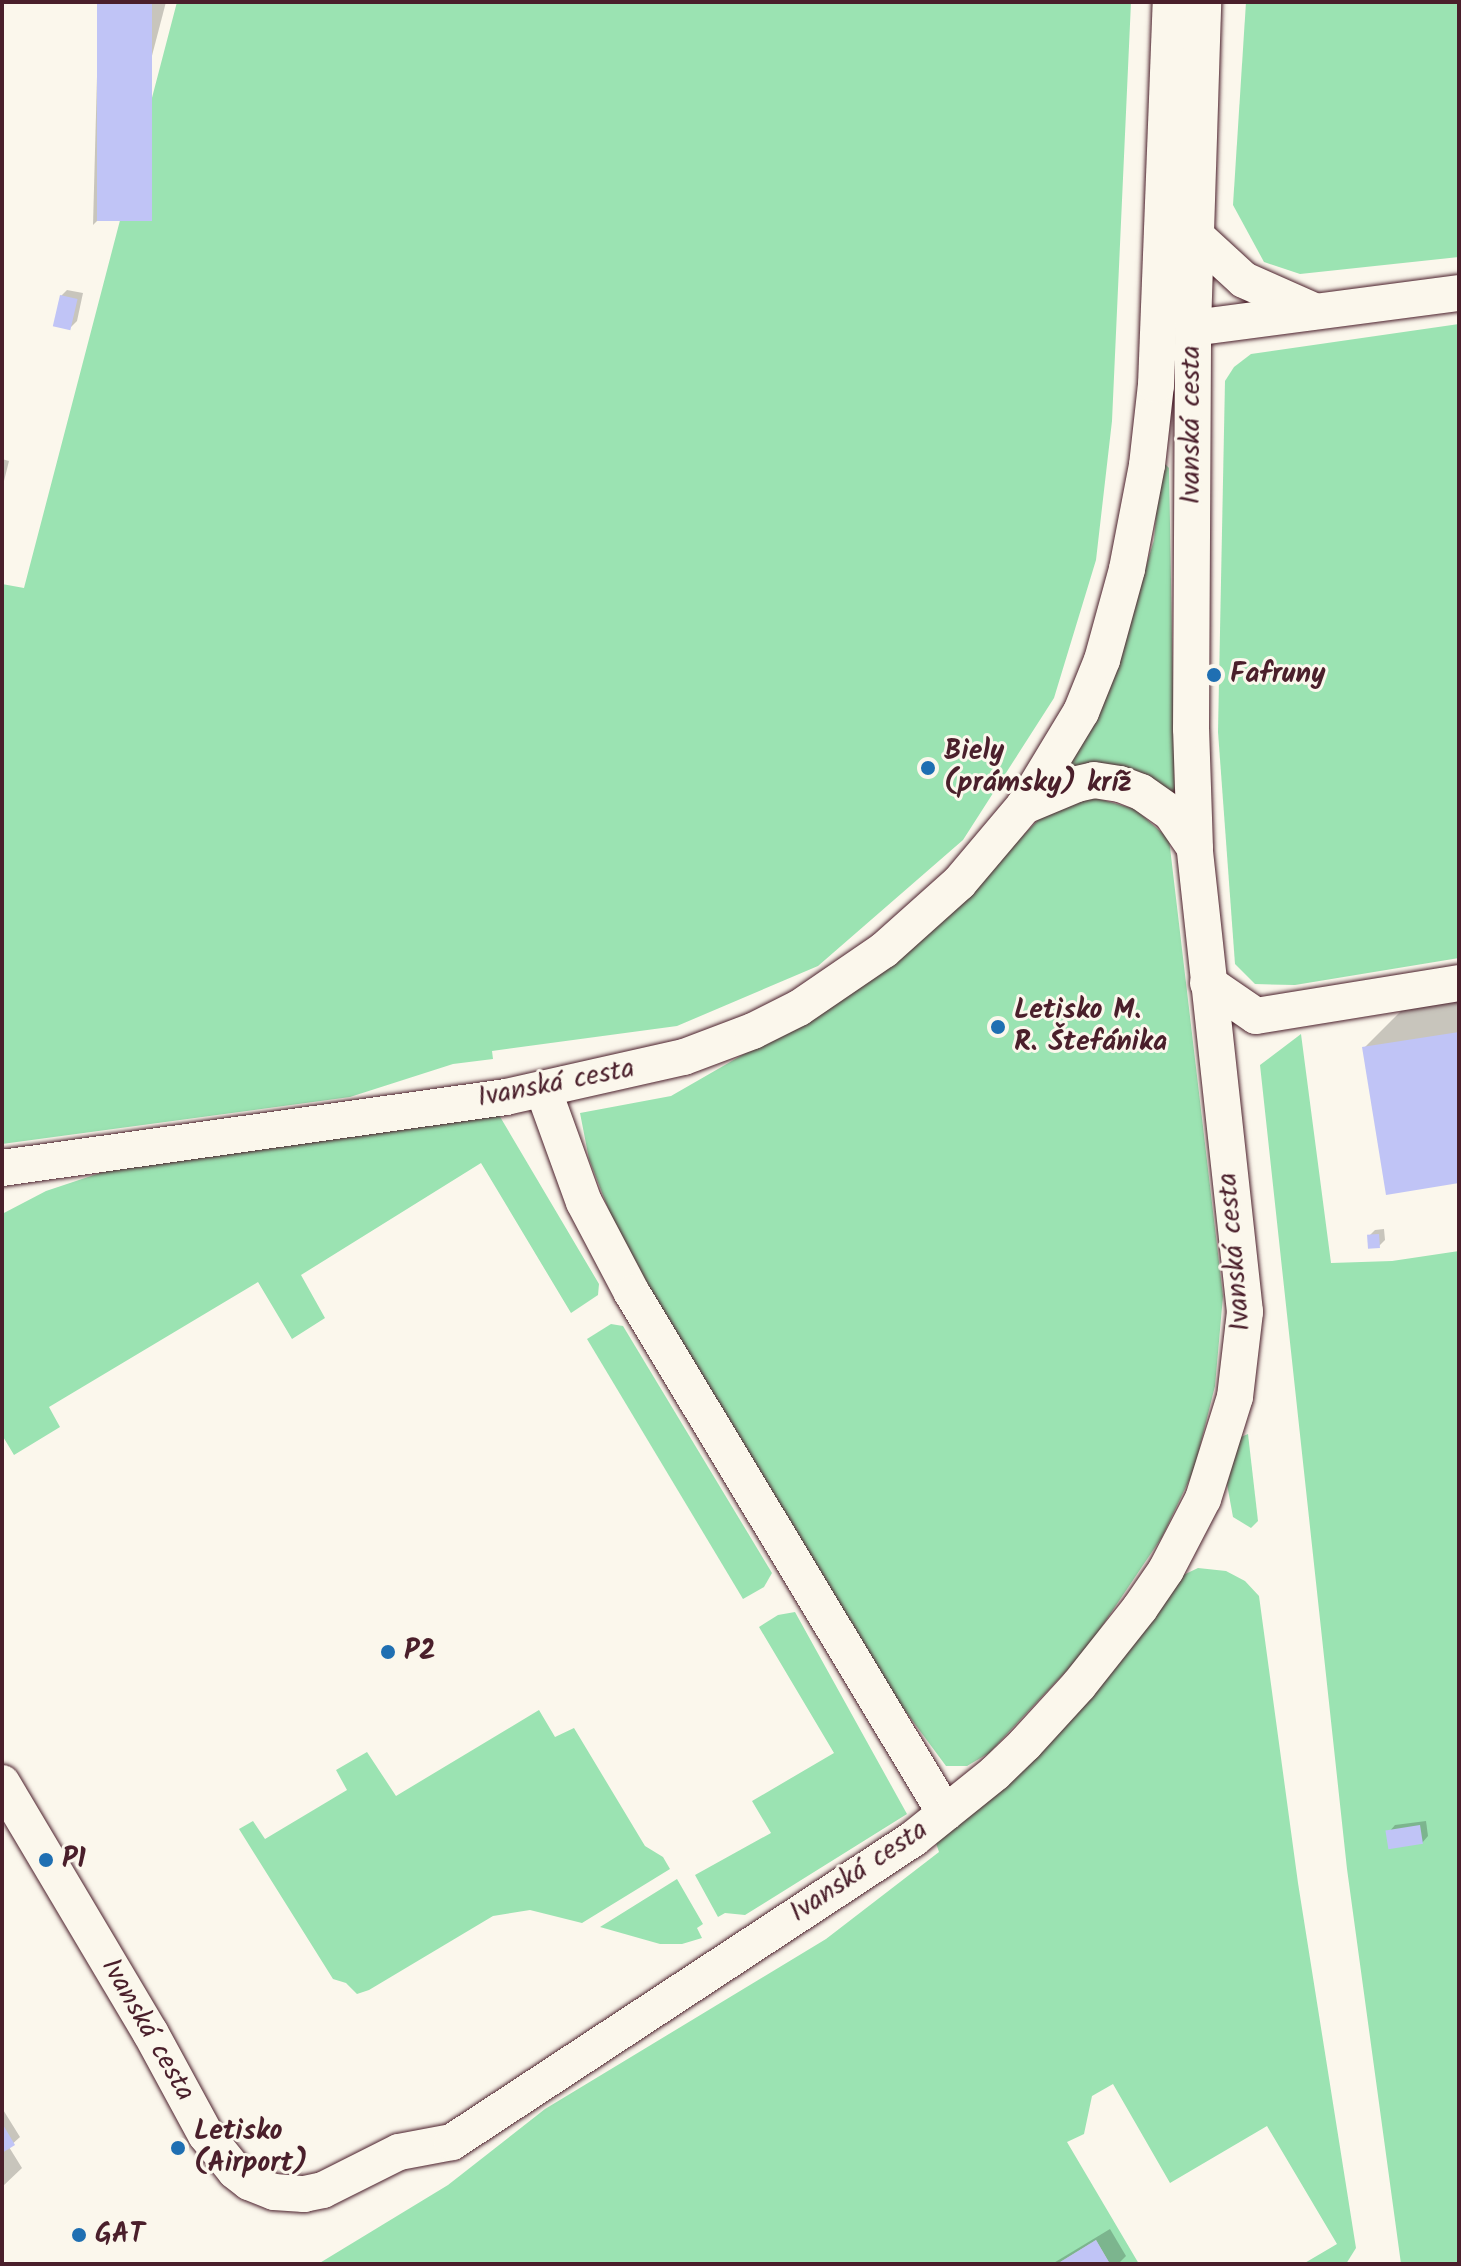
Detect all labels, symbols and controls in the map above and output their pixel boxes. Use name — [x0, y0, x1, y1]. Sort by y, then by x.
street label: Ivanská cesta — [1175, 345, 1209, 505]
place label: Fafruny — [1230, 658, 1325, 692]
marker: Fafruny — [1205, 666, 1223, 684]
place label: Biely (prámsky) kríž — [944, 735, 1131, 801]
marker: Biely (prámsky) kríž — [919, 759, 937, 777]
place label: Letisko M. R. Štefánika — [1014, 994, 1167, 1060]
marker: Letisko M. R. Štefánika — [989, 1018, 1007, 1036]
street label: Ivanská cesta — [475, 1052, 637, 1116]
street label: Ivanská cesta — [1211, 1171, 1259, 1333]
place label: P2 — [404, 1635, 436, 1669]
marker: P2 — [379, 1643, 397, 1661]
street label: Ivanská cesta — [784, 1814, 934, 1930]
place label: P1 — [62, 1843, 86, 1877]
marker: P1 — [37, 1851, 55, 1869]
street label: Ivanská cesta — [93, 1953, 201, 2107]
place label: Letisko (Airport) — [194, 2115, 308, 2181]
marker: Letisko (Airport) — [169, 2139, 187, 2157]
place label: GAT — [95, 2218, 145, 2252]
marker: GAT — [70, 2226, 88, 2244]

